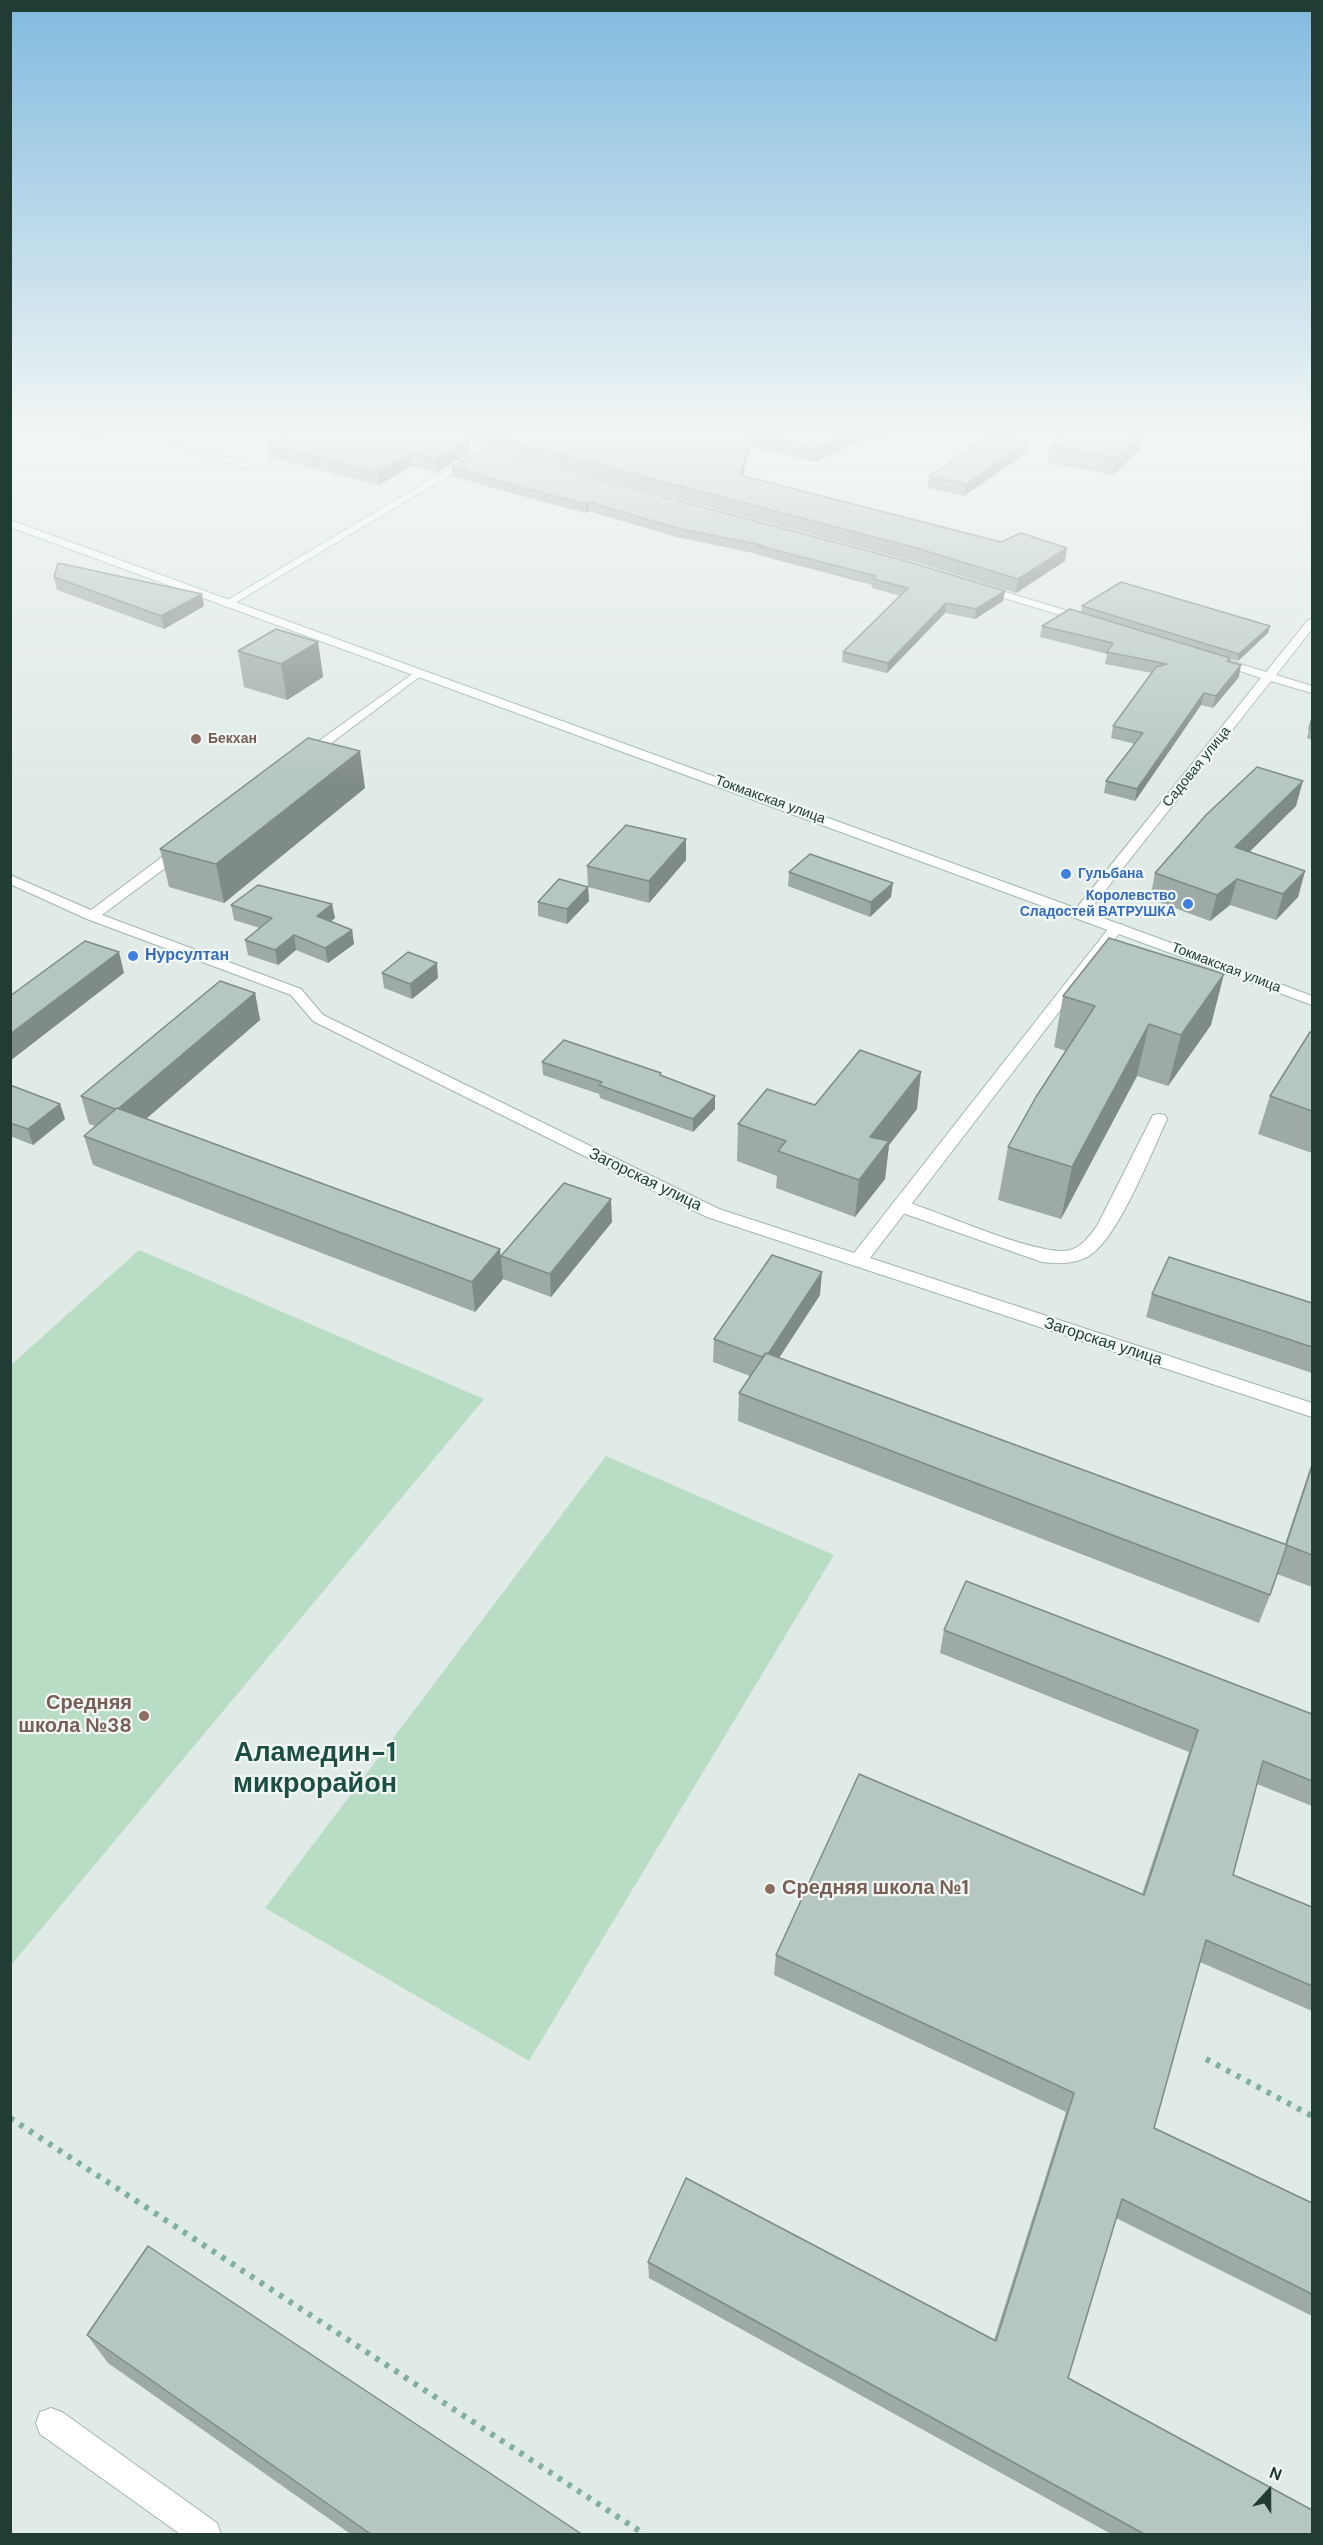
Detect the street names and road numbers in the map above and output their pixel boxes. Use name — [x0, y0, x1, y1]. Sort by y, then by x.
street label: Садовая улица — [1159, 723, 1235, 811]
street label: Токмакская улица — [713, 772, 827, 828]
street label: Токмакская улица — [1169, 939, 1283, 997]
street label: Загорская улица — [586, 1144, 704, 1216]
street label: Загорская улица — [1042, 1314, 1164, 1370]

